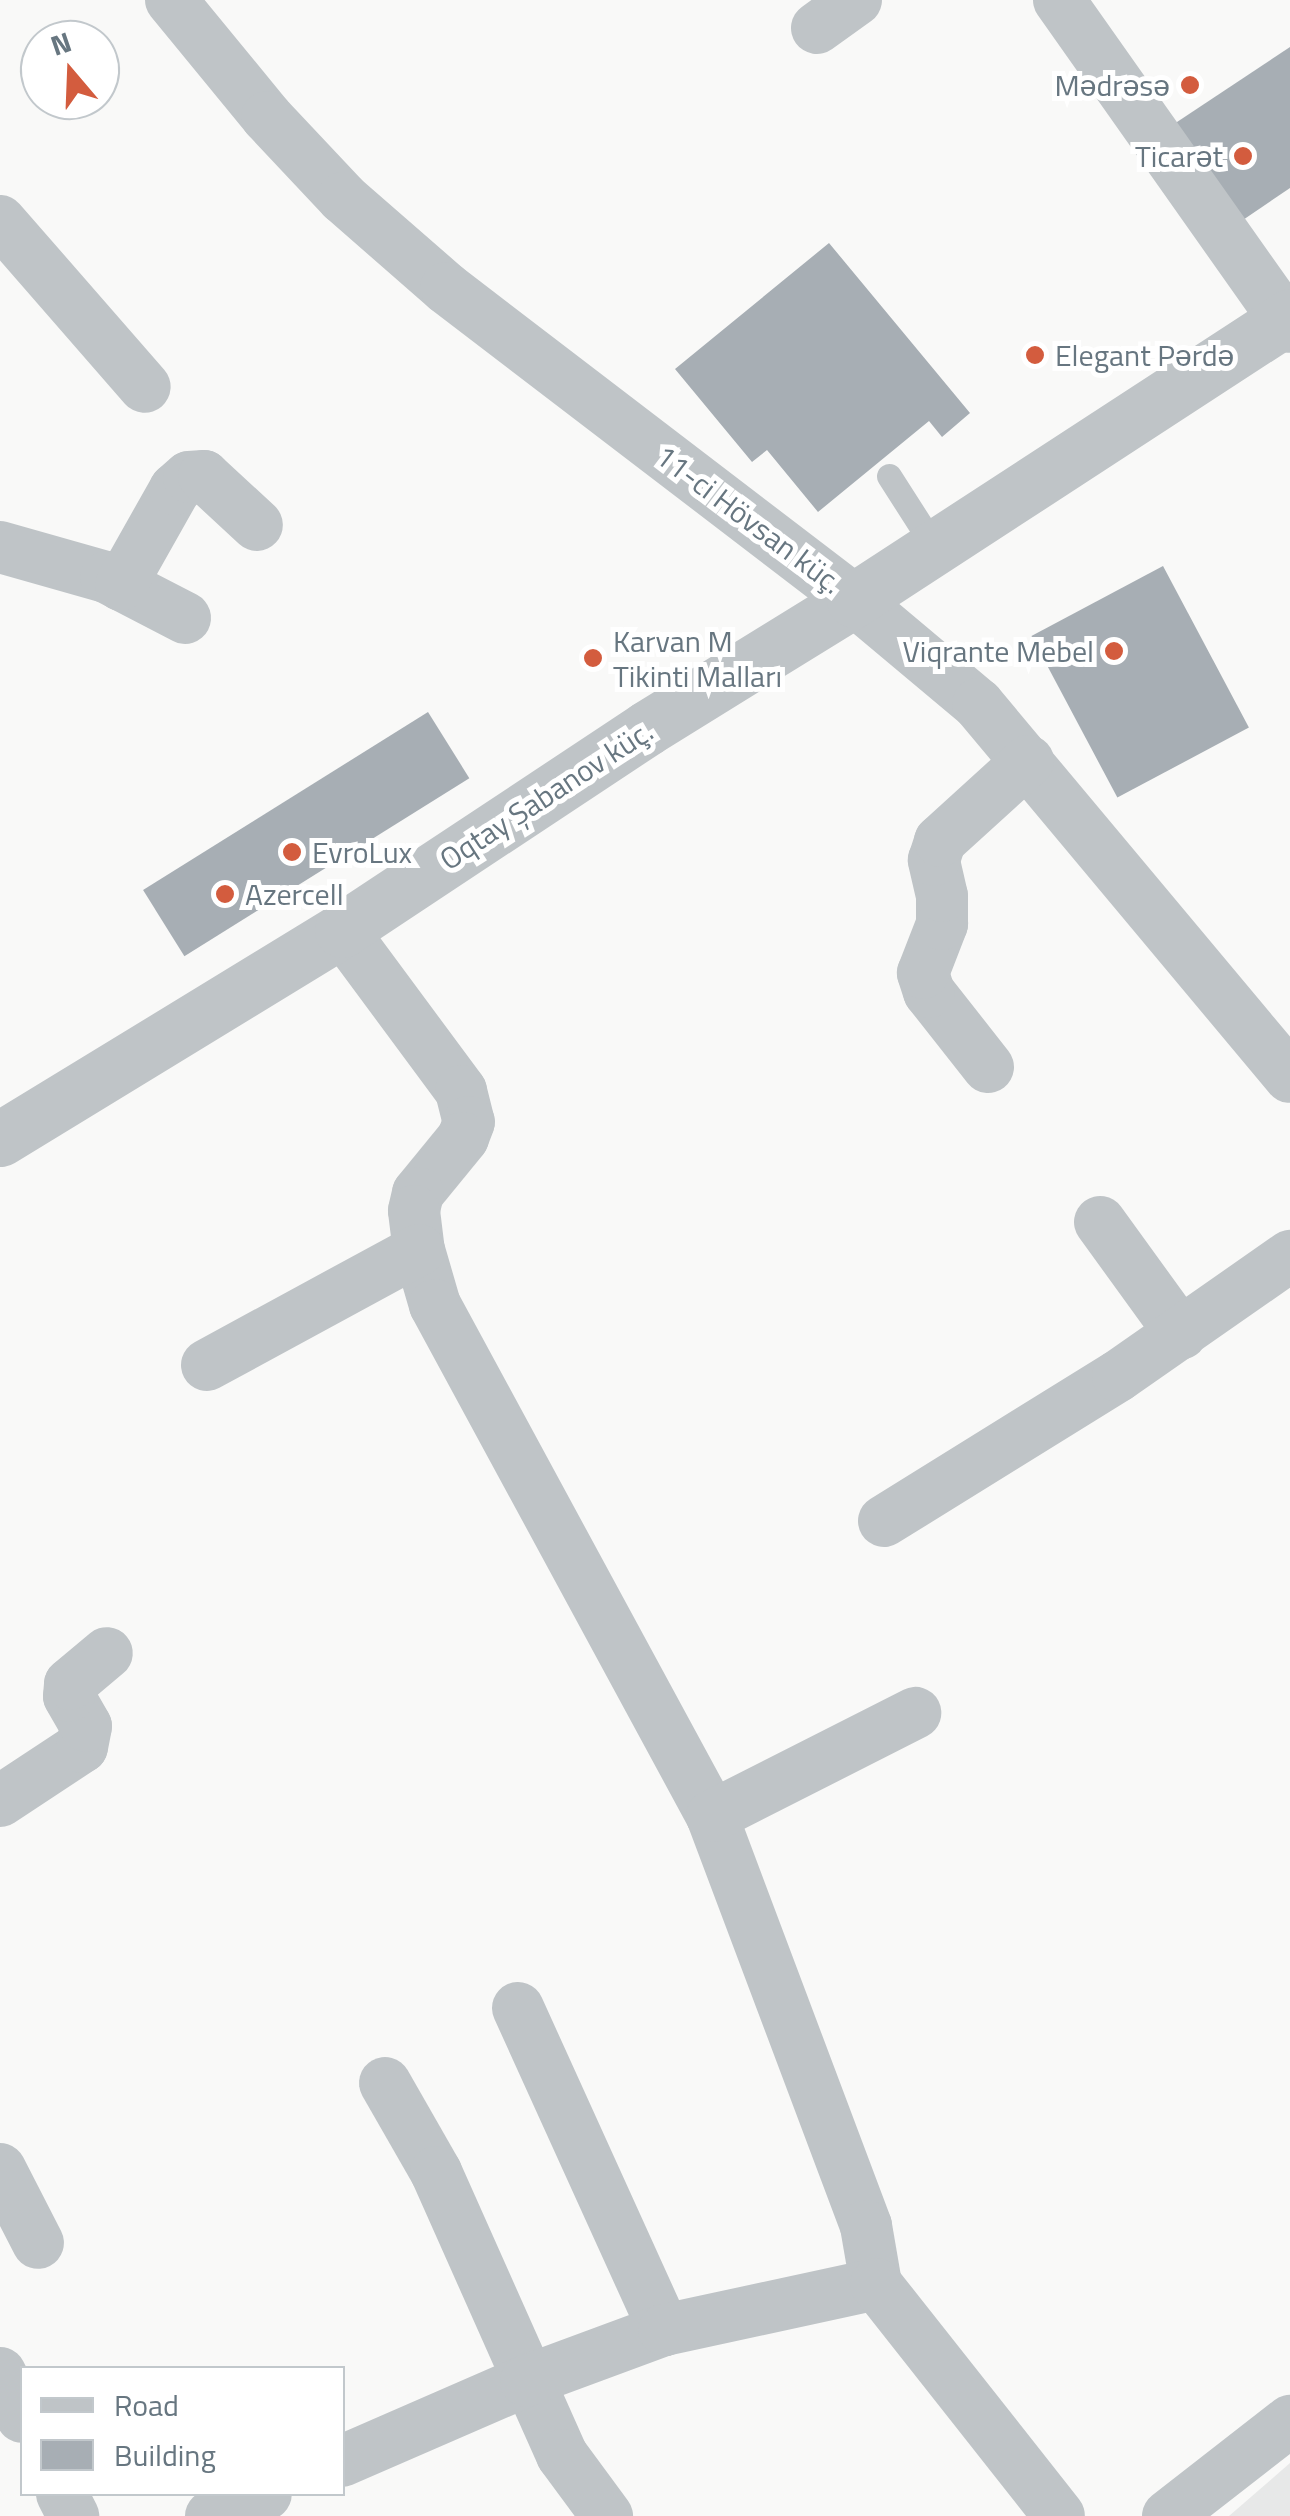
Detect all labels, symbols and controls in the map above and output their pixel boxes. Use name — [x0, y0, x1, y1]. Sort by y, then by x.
north arrow — [20, 20, 120, 120]
text: N — [45, 20, 77, 67]
place label: Mədrəsə — [1055, 67, 1170, 103]
marker: Mədrəsə — [1179, 74, 1201, 96]
place label: Ticarət — [1135, 138, 1223, 174]
marker: Ticarət — [1232, 145, 1254, 167]
place label: Elegant Pərdə — [1055, 337, 1234, 373]
marker: Elegant Pərdə — [1024, 344, 1046, 366]
street label: 11-ci Hövsan küç. — [649, 437, 849, 601]
place label: Karvan M Tikinti Malları — [613, 623, 782, 694]
place label: Viqrante Mebel — [902, 633, 1094, 669]
marker: Viqrante Mebel — [1103, 640, 1125, 662]
marker: Karvan M Tikinti Malları — [582, 647, 604, 669]
street label: Oqtay Şabanov küç. — [433, 713, 659, 877]
place label: EvroLux — [312, 834, 412, 870]
marker: EvroLux — [281, 841, 303, 863]
place label: Azercell — [245, 876, 344, 912]
marker: Azercell — [214, 883, 236, 905]
legend — [20, 2366, 345, 2496]
text: Road — [114, 2382, 179, 2428]
text: Building — [114, 2432, 216, 2478]

